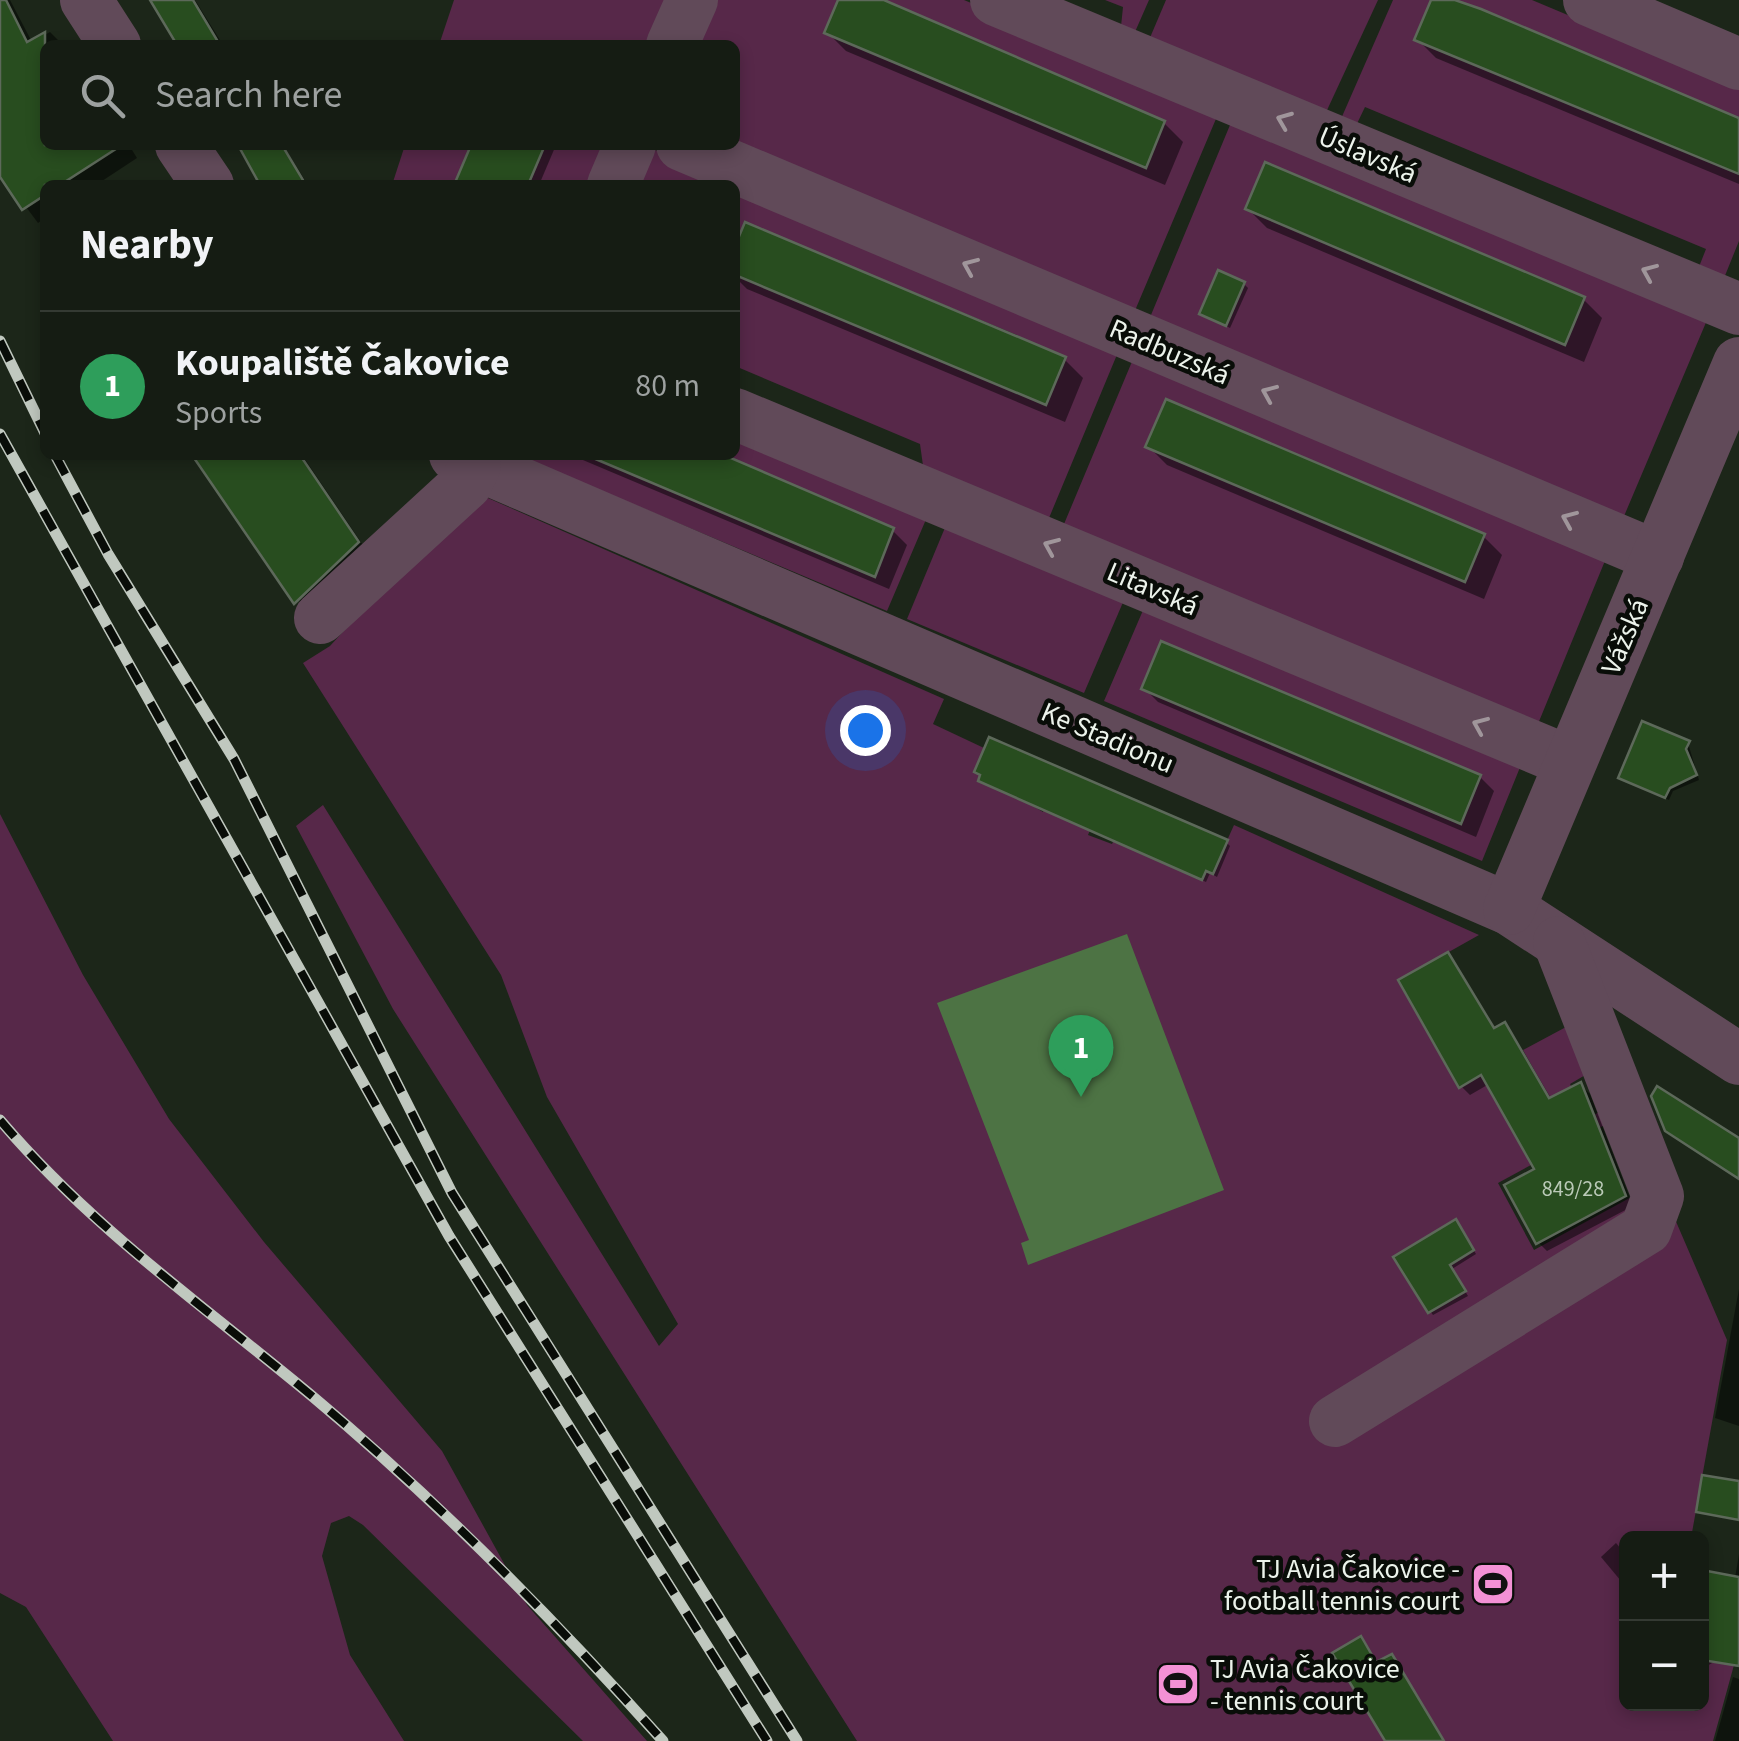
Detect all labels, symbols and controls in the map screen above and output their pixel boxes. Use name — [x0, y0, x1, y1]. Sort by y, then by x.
search box — [40, 40, 740, 150]
icon: search — [75, 68, 130, 123]
text: Search here — [155, 68, 342, 122]
one-way arrow — [1276, 111, 1294, 131]
street label: Úslavská — [1312, 116, 1423, 194]
text: Nearby — [80, 215, 214, 275]
one-way arrow — [962, 258, 980, 278]
one-way arrow — [1641, 263, 1659, 283]
street label: Radbuzská — [1103, 309, 1236, 395]
text: Koupaliště Čakovice — [175, 336, 510, 390]
text: 1 — [104, 363, 121, 409]
text: 80 m — [635, 363, 700, 409]
one-way arrow — [1261, 385, 1279, 405]
text: Sports — [175, 390, 262, 436]
one-way arrow — [1561, 511, 1579, 531]
one-way arrow — [1043, 538, 1061, 558]
street label: Litavská — [1101, 552, 1205, 626]
street label: Vážská — [1591, 592, 1659, 681]
street label: Ke Stadionu — [1035, 692, 1180, 784]
your location — [840, 705, 891, 756]
one-way arrow — [1472, 717, 1490, 737]
pin: 1 — [1048, 1014, 1114, 1097]
house number: 849/28 — [1542, 1173, 1604, 1205]
map controls — [1619, 1531, 1709, 1711]
button: + — [1619, 1531, 1709, 1621]
place label: TJ Avia Čakovice - football tennis court — [1224, 1549, 1461, 1621]
sports icon: TJ Avia Čakovice - football tennis court — [1470, 1561, 1516, 1607]
button: − — [1619, 1621, 1709, 1711]
place label: TJ Avia Čakovice - tennis court — [1210, 1649, 1400, 1721]
sports icon: TJ Avia Čakovice - tennis court — [1155, 1661, 1201, 1707]

